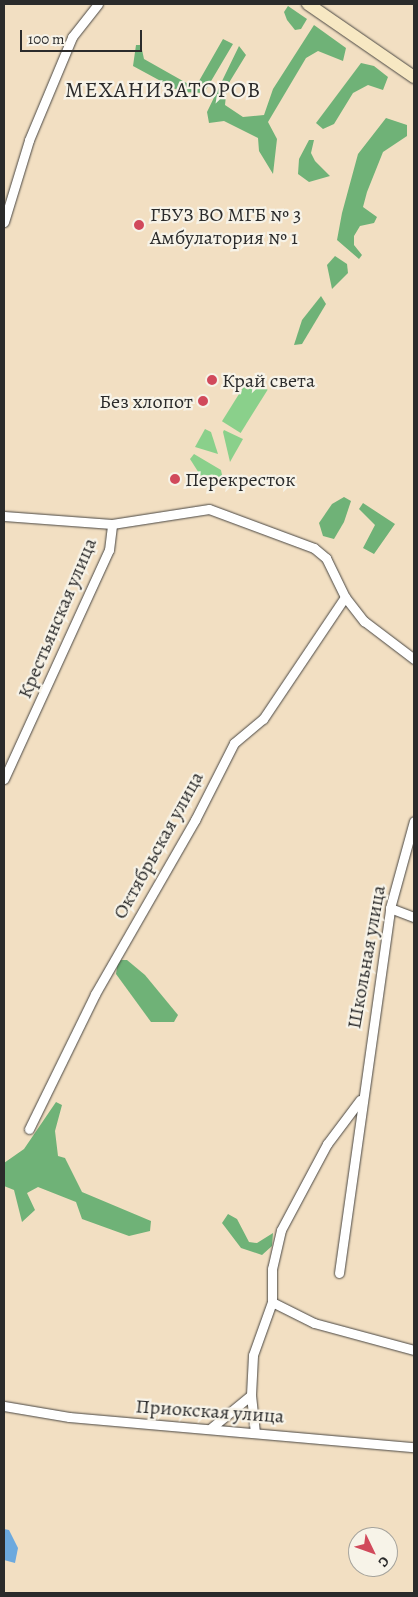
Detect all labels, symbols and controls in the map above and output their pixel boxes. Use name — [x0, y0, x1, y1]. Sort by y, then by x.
scale bar — [22, 20, 145, 52]
text: 100 m — [28, 29, 65, 49]
district label: МЕХАНИЗАТОРОВ — [63, 78, 263, 104]
place label: ГБУЗ ВО МГБ № 3 Амбулатория № 1 — [150, 202, 301, 249]
marker: ГБУЗ ВО МГБ № 3 Амбулатория № 1 — [132, 218, 146, 232]
place label: Край света — [222, 368, 315, 392]
marker: Край света — [206, 374, 218, 386]
place label: Без хлопот — [99, 389, 193, 413]
marker: Без хлопот — [197, 395, 209, 407]
place label: Перекресток — [185, 467, 296, 491]
marker: Перекресток — [169, 473, 181, 485]
street label: Крестьянская улица — [12, 534, 102, 702]
street label: Октябрьская улица — [107, 767, 209, 923]
street label: Школьная улица — [342, 883, 390, 1031]
street label: Приокская улица — [135, 1394, 285, 1428]
north arrow — [348, 1527, 398, 1577]
text: С — [374, 1552, 394, 1571]

